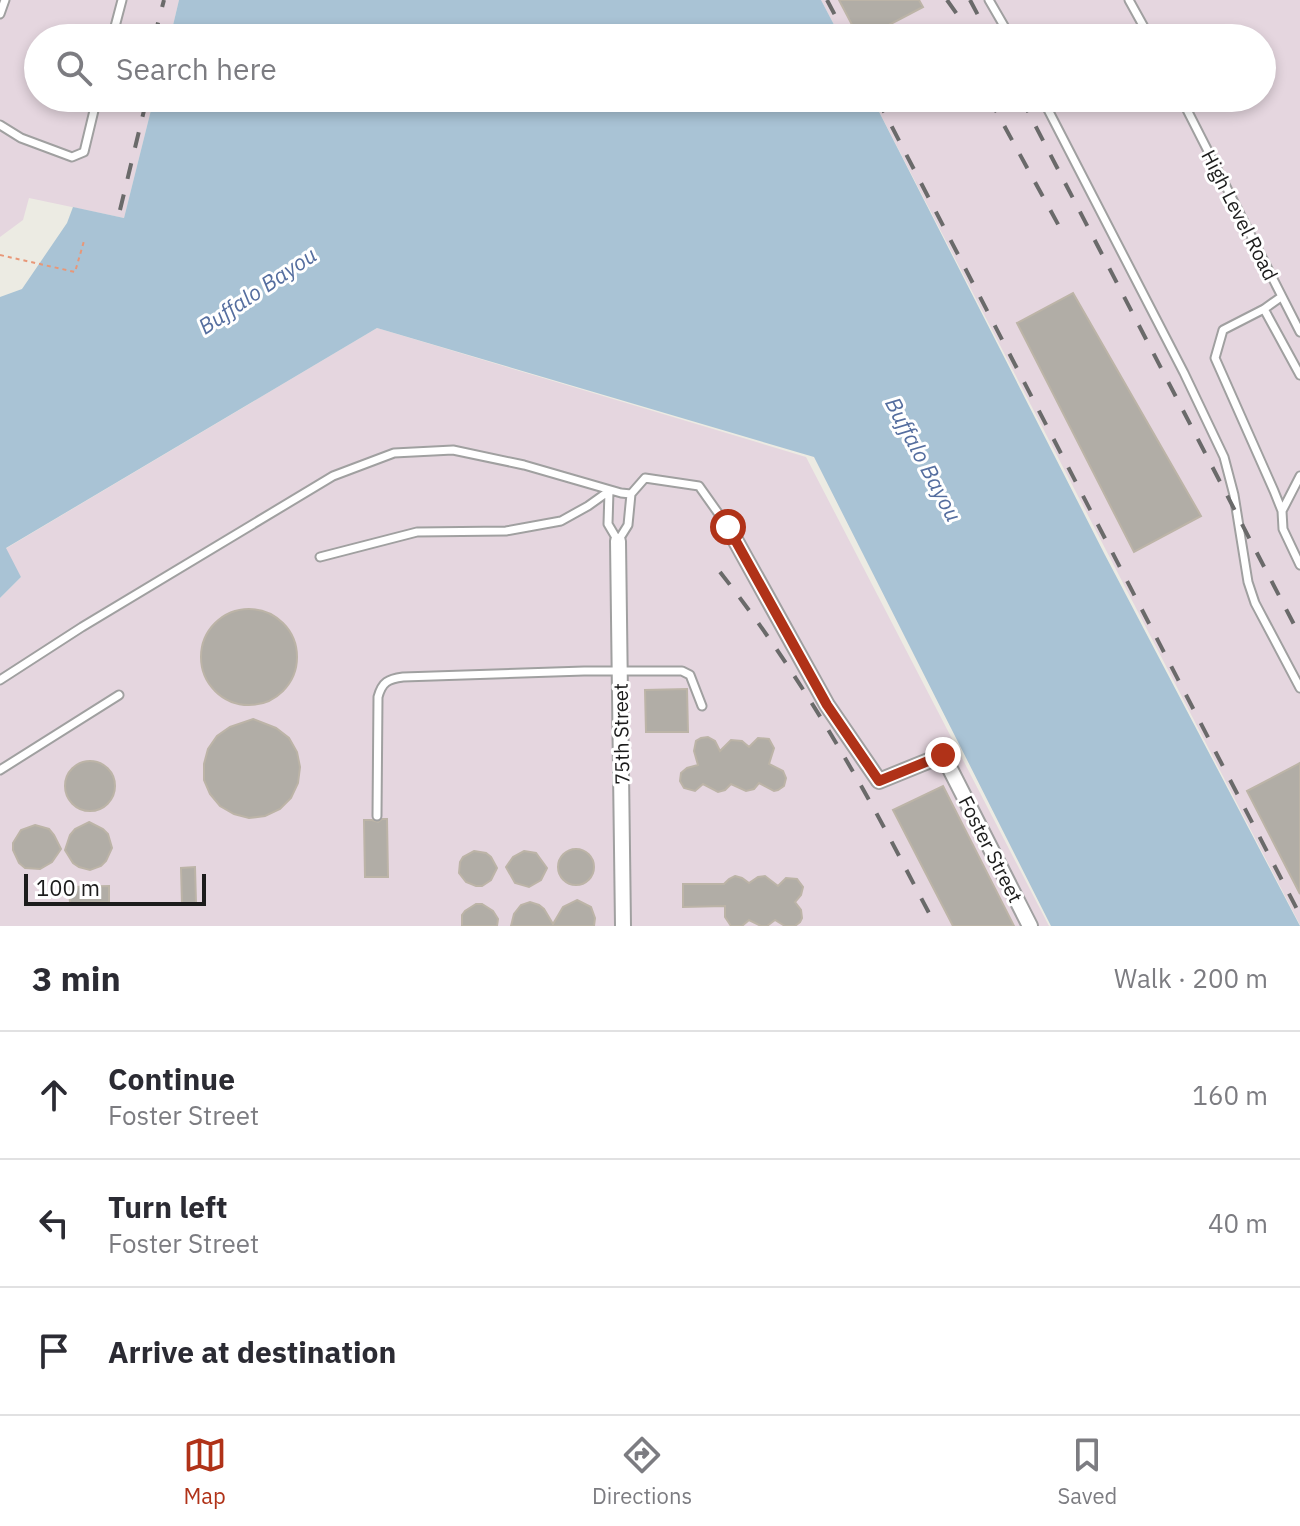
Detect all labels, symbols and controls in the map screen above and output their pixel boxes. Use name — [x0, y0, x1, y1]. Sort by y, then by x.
search box — [24, 24, 1276, 112]
icon: search — [52, 46, 96, 90]
text: Search here — [116, 49, 277, 88]
street label: High Level Road — [1195, 145, 1285, 285]
water label: Buffalo Bayou — [192, 240, 322, 340]
water label: Buffalo Bayou — [879, 392, 969, 526]
route start — [710, 509, 746, 545]
street label: 75th Street — [607, 683, 635, 785]
route end — [925, 737, 961, 773]
street label: Foster Street — [953, 791, 1029, 907]
scale bar — [24, 870, 206, 906]
text: 100 m — [36, 873, 100, 902]
text: 3 min — [32, 956, 121, 1000]
text: Walk · 200 m — [1114, 961, 1268, 995]
text: Continue — [108, 1059, 235, 1098]
icon: ahead — [32, 1073, 76, 1117]
text: 160 m — [1192, 1078, 1268, 1112]
text: Foster Street — [108, 1098, 259, 1132]
text: Turn left — [108, 1187, 227, 1226]
icon: left — [32, 1201, 76, 1245]
text: 40 m — [1208, 1206, 1268, 1240]
text: Foster Street — [108, 1226, 259, 1260]
icon: arrive — [32, 1329, 76, 1373]
text: Arrive at destination — [108, 1332, 396, 1371]
tab: Map — [183, 1433, 227, 1510]
tab: Directions — [592, 1433, 692, 1510]
tab: Saved — [1057, 1433, 1117, 1510]

